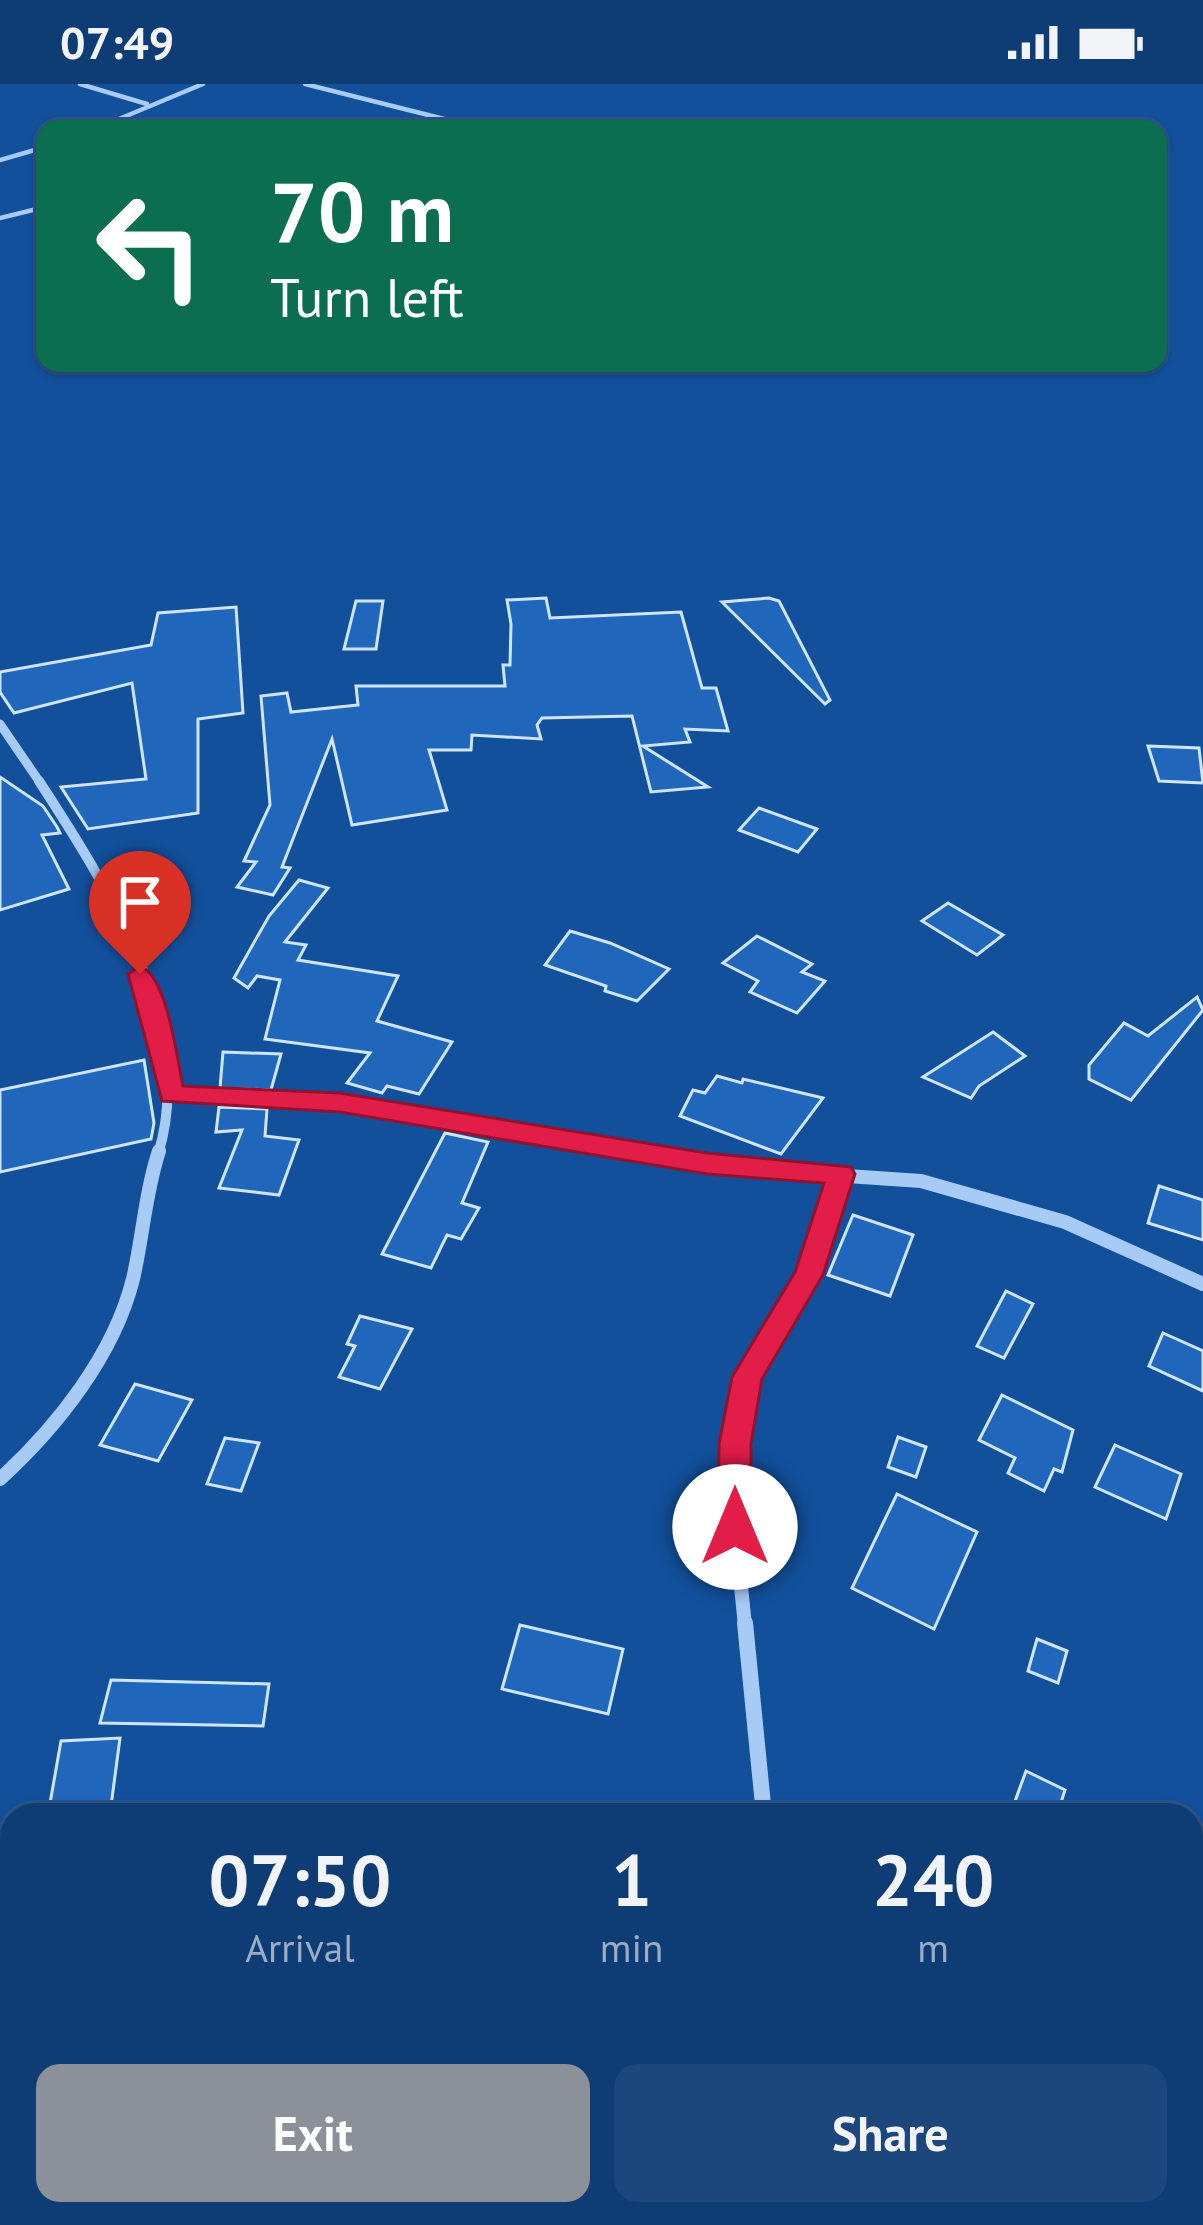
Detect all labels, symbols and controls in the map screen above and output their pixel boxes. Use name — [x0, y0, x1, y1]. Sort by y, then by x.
text: 07:49 — [60, 13, 174, 71]
text: 70 m — [270, 156, 454, 265]
icon: left — [72, 168, 228, 324]
text: Turn left — [270, 262, 464, 332]
pin — [89, 851, 191, 974]
icon: arrive — [107, 869, 173, 935]
position arrow — [672, 1464, 798, 1590]
text: 07:50 — [209, 1833, 391, 1926]
text: 1 — [611, 1833, 652, 1926]
text: 240 — [872, 1833, 994, 1926]
text: Arrival — [245, 1922, 355, 1973]
text: min — [600, 1922, 663, 1973]
text: m — [917, 1922, 949, 1973]
button: Exit — [36, 2064, 590, 2202]
button: Share — [614, 2064, 1167, 2202]

